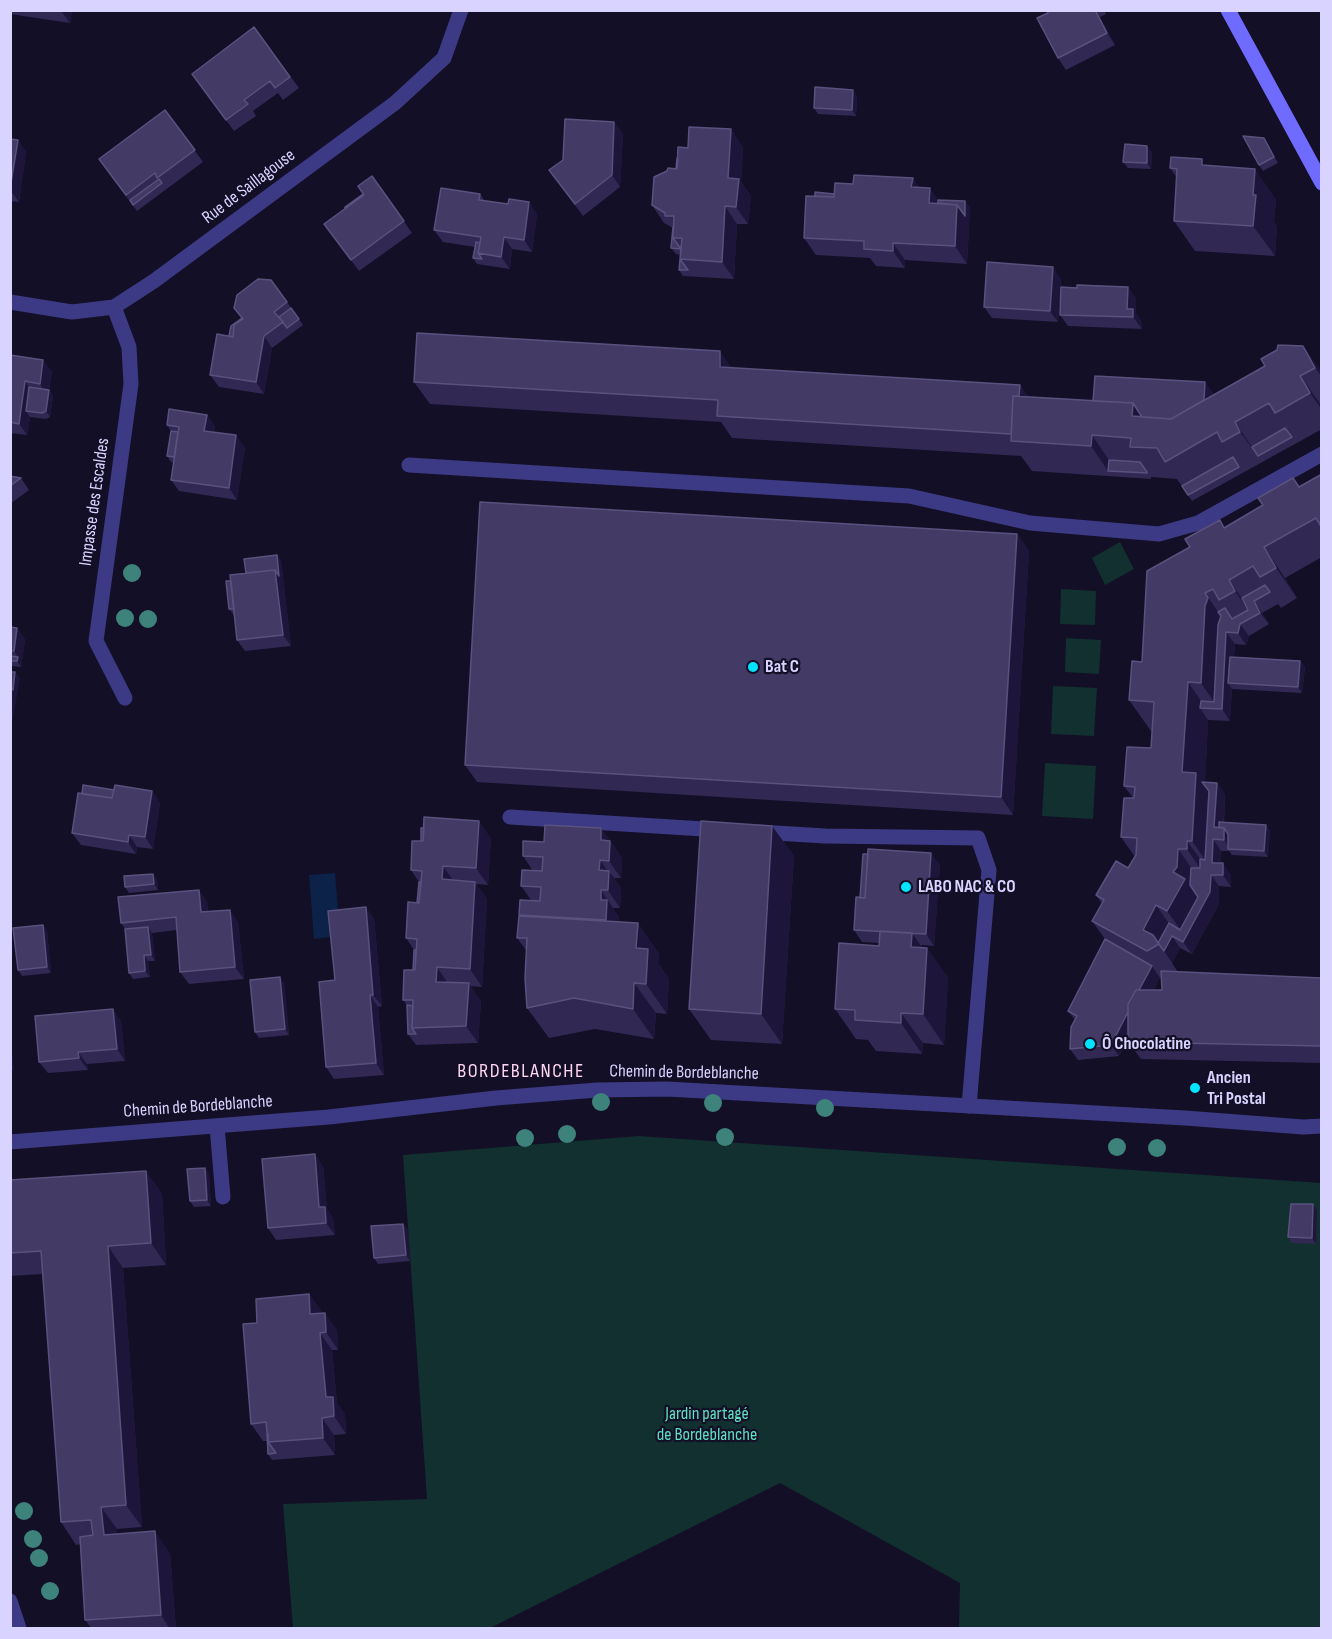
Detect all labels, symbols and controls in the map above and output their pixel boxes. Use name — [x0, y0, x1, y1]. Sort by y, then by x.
street label: Rue de Saillagouse — [198, 145, 300, 229]
street label: Impasse des Escaldes — [75, 437, 115, 567]
place label: Bat C — [765, 656, 799, 678]
marker: Bat C — [746, 660, 760, 674]
place label: LABO NAC & CO — [918, 876, 1016, 898]
marker: LABO NAC & CO — [899, 880, 913, 894]
place label: Ô Chocolatine — [1102, 1033, 1191, 1055]
marker: Ô Chocolatine — [1083, 1037, 1097, 1051]
district label: BORDEBLANCHE — [457, 1060, 585, 1084]
street label: Chemin de Bordeblanche — [609, 1061, 759, 1085]
place label: Ancien Tri Postal — [1207, 1067, 1266, 1110]
marker: Ancien Tri Postal — [1188, 1081, 1202, 1095]
street label: Chemin de Bordeblanche — [123, 1091, 273, 1123]
park label: Jardin partagé de Bordeblanche — [657, 1403, 757, 1446]

